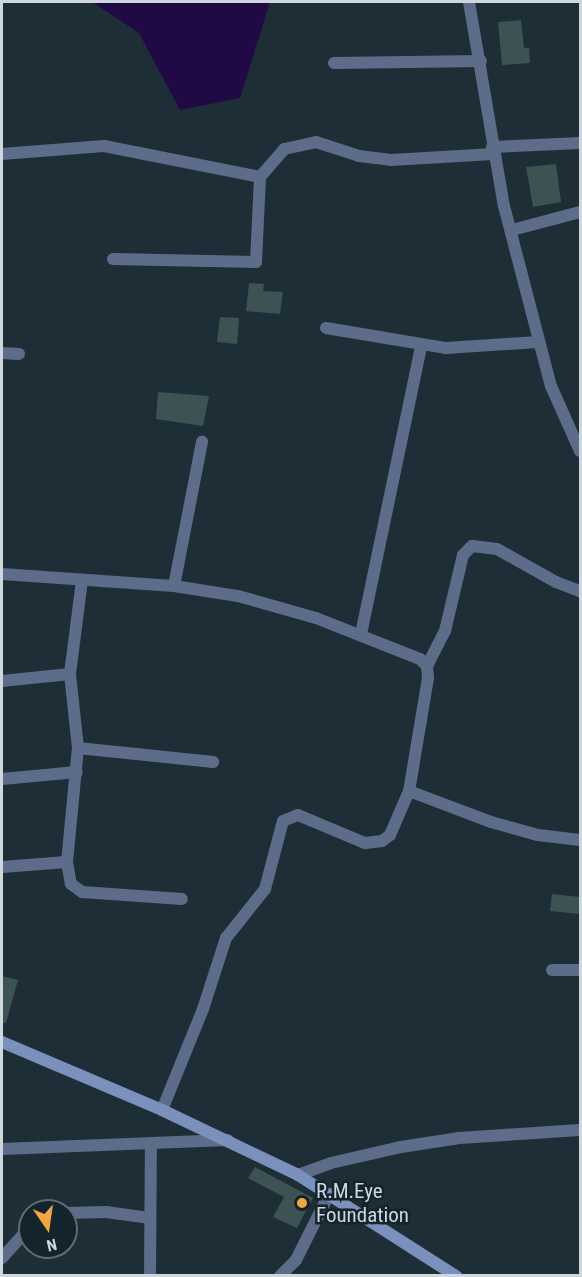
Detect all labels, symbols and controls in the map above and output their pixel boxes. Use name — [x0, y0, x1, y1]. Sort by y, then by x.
place label: R.M.Eye Foundation — [316, 1178, 409, 1228]
marker: R.M.Eye Foundation — [293, 1194, 311, 1212]
north arrow — [18, 1199, 78, 1259]
text: N — [45, 1235, 59, 1255]

